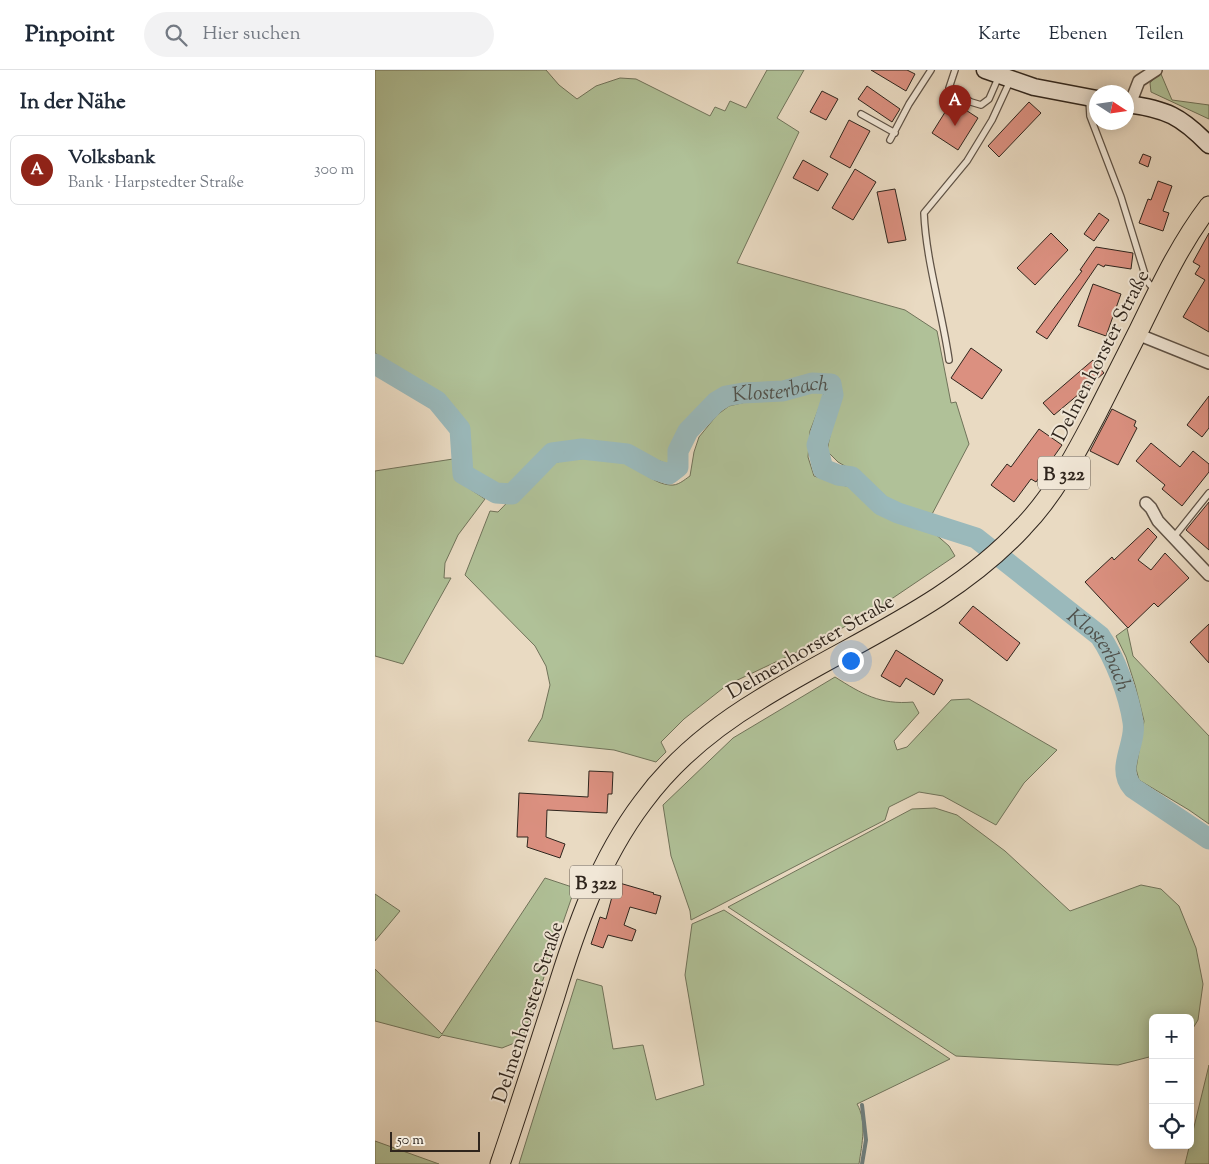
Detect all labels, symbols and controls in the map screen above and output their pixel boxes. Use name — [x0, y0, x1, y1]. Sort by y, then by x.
search box — [144, 12, 494, 57]
text: Pinpoint — [25, 18, 114, 52]
icon: search — [162, 21, 190, 49]
text: Hier suchen — [202, 21, 301, 48]
text: Karte — [978, 22, 1021, 48]
text: Ebenen — [1049, 22, 1108, 48]
text: Teilen — [1136, 22, 1184, 48]
pin: A — [939, 85, 971, 126]
north arrow — [1089, 85, 1134, 130]
text: In der Nähe — [20, 88, 126, 118]
text: Volksbank — [68, 145, 156, 172]
text: A — [31, 159, 44, 182]
text: 300 m — [314, 159, 354, 182]
text: Bank · Harpstedter Straße — [68, 172, 244, 195]
street label: Delmenhorster Straße — [1046, 265, 1158, 447]
water label: Klosterbach — [730, 370, 829, 412]
road number: B 322 — [1038, 456, 1090, 489]
street label: Delmenhorster Straße — [722, 588, 900, 708]
water label: Klosterbach — [1060, 602, 1138, 696]
your location — [838, 648, 864, 674]
road number: B 322 — [570, 866, 622, 899]
street label: Delmenhorster Straße — [486, 918, 572, 1107]
map controls — [1149, 1014, 1194, 1149]
button: + — [1149, 1014, 1194, 1059]
button: − — [1149, 1059, 1194, 1104]
button: locate — [1149, 1104, 1194, 1149]
scale bar — [390, 1129, 480, 1152]
text: 50 m — [397, 1131, 424, 1151]

